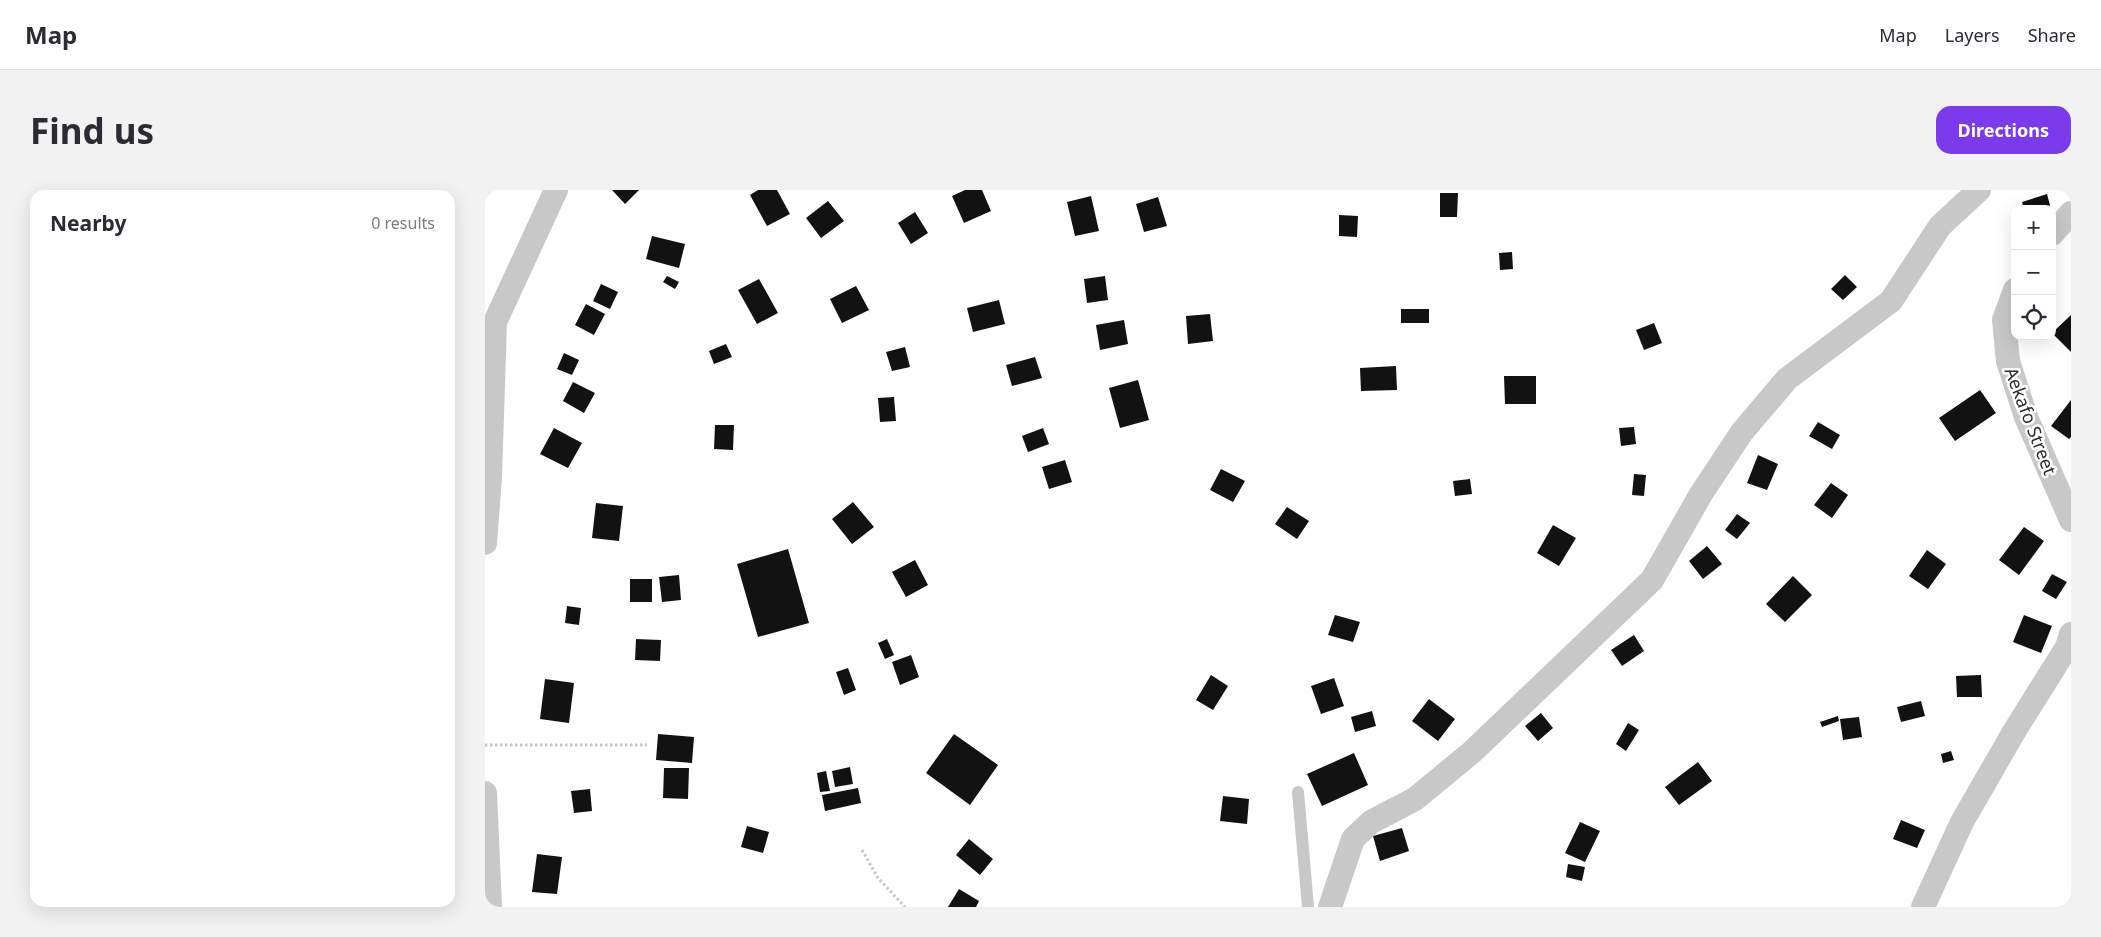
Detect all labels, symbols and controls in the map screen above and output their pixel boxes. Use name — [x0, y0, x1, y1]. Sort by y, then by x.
text: Map — [25, 18, 77, 51]
text: Map — [1879, 23, 1917, 47]
text: Layers — [1945, 23, 2000, 47]
text: Share — [2028, 23, 2076, 47]
button: Directions — [1936, 106, 2071, 154]
text: Find us — [30, 107, 154, 154]
map controls — [2011, 205, 2056, 340]
button: + — [2011, 205, 2056, 250]
text: Nearby — [50, 209, 126, 237]
text: 0 results — [371, 212, 435, 234]
button: − — [2011, 250, 2056, 295]
button: locate — [2011, 295, 2056, 340]
street label: Aekafo Street — [1999, 364, 2063, 479]

